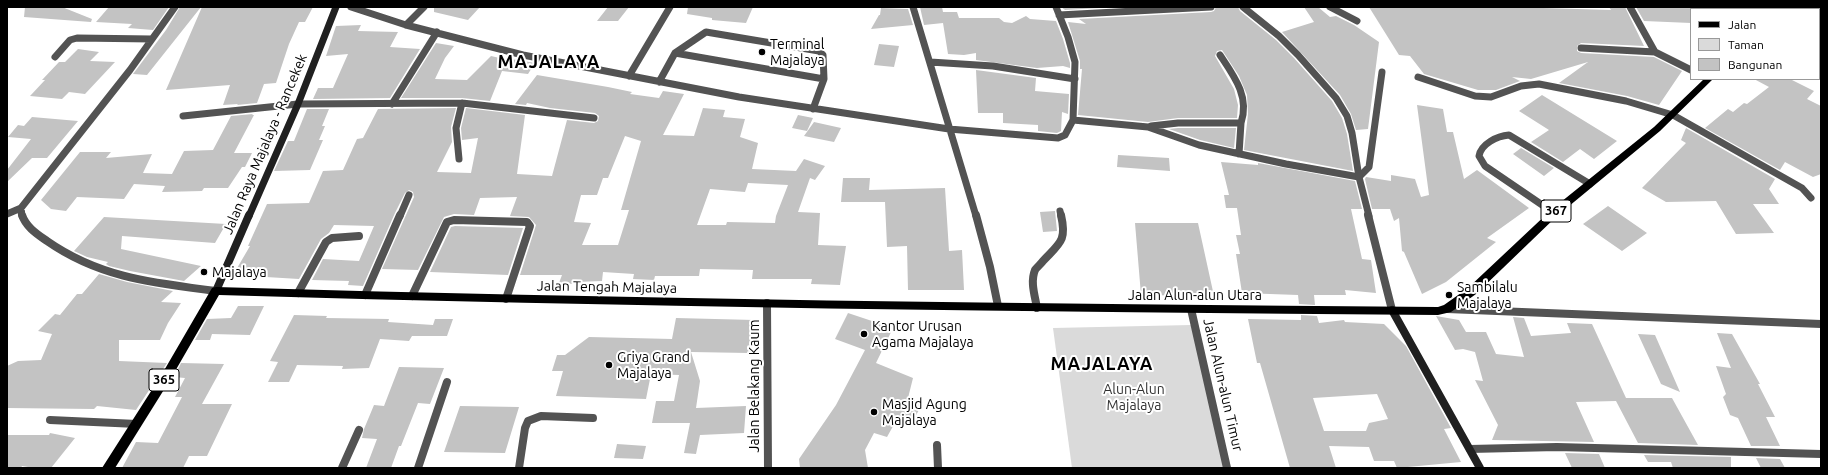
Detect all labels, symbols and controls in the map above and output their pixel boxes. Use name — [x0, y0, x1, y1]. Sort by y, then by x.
legend — [1690, 8, 1820, 80]
text: Jalan — [1728, 18, 1756, 31]
place label: Terminal Majalaya — [770, 36, 825, 68]
text: Taman — [1728, 38, 1764, 51]
marker: Terminal Majalaya — [757, 47, 767, 57]
street label: Jalan Raya Majalaya - Rancekek — [219, 51, 311, 237]
district label: MAJALAYA — [498, 51, 600, 73]
text: Bangunan — [1728, 58, 1782, 71]
road number: 367 — [1541, 200, 1571, 222]
place label: Majalaya — [212, 264, 267, 280]
marker: Majalaya — [199, 267, 209, 277]
street label: Jalan Tengah Majalaya — [537, 277, 677, 297]
place label: Sambilalu Majalaya — [1457, 279, 1518, 312]
street label: Jalan Alun-alun Utara — [1128, 287, 1262, 303]
marker: Sambilalu Majalaya — [1444, 290, 1454, 300]
street label: Jalan Alun-alun Timur — [1200, 317, 1246, 453]
place label: Kantor Urusan Agama Majalaya — [872, 318, 974, 350]
street label: Jalan Belakang Kaum — [746, 320, 762, 452]
marker: Kantor Urusan Agama Majalaya — [859, 329, 869, 339]
place label: Griya Grand Majalaya — [617, 349, 690, 382]
district label: MAJALAYA — [1051, 353, 1153, 375]
marker: Griya Grand Majalaya — [604, 360, 614, 370]
road number: 365 — [149, 369, 179, 391]
park label: Alun-Alun Majalaya — [1103, 381, 1165, 414]
place label: Masjid Agung Majalaya — [882, 396, 967, 428]
marker: Masjid Agung Majalaya — [869, 407, 879, 417]

